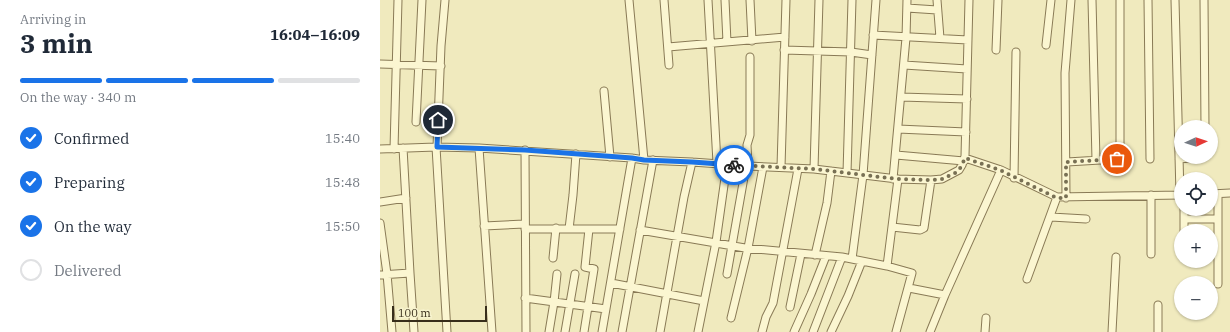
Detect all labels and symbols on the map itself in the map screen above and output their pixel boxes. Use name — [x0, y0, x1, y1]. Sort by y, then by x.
pin — [421, 103, 455, 137]
north arrow — [1174, 120, 1218, 164]
pin — [1100, 142, 1134, 176]
courier — [714, 145, 754, 185]
scale bar — [392, 304, 487, 323]

